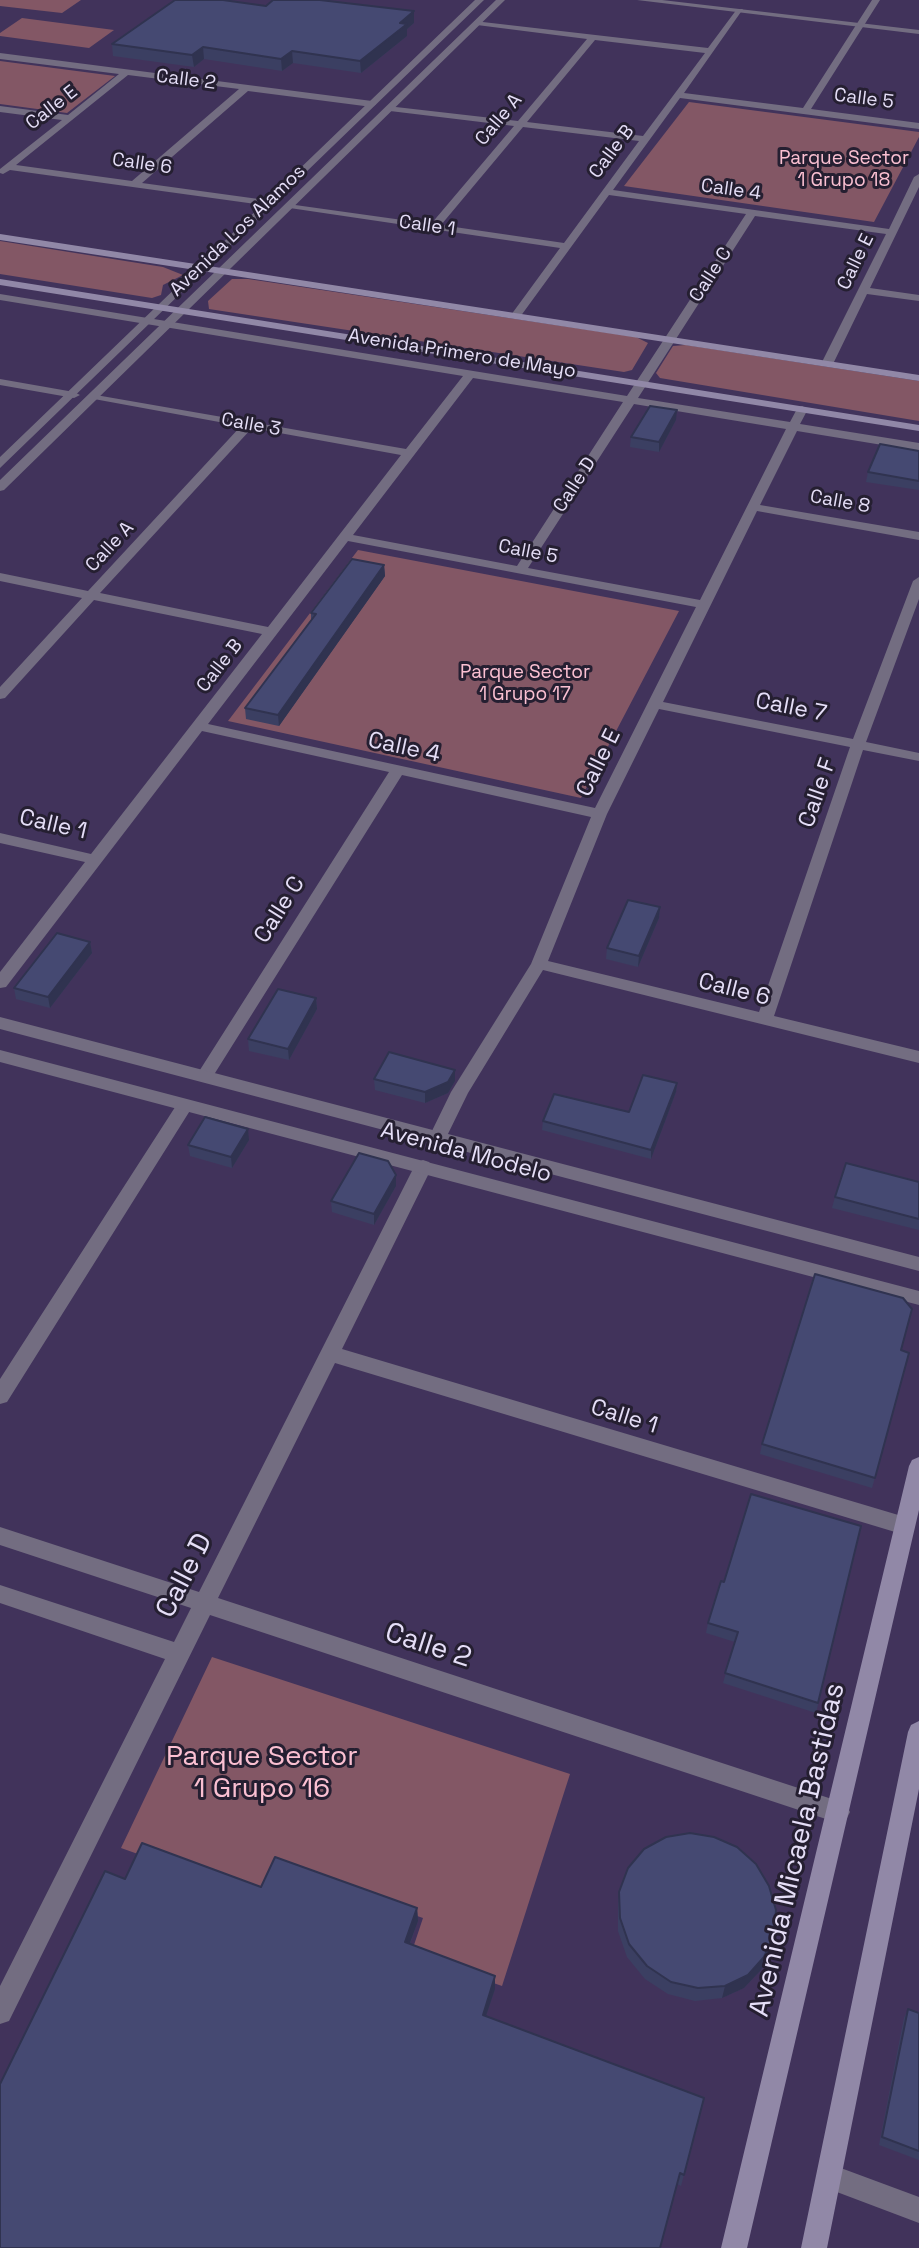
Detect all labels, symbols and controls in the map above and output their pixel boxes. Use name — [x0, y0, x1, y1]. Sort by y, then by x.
street label: Calle 2 — [155, 65, 217, 95]
street label: Calle E — [22, 81, 82, 135]
street label: Calle 5 — [833, 84, 895, 114]
street label: Calle A — [471, 89, 527, 151]
street label: Calle B — [585, 121, 639, 183]
park label: Parque Sector 1 Grupo 18 — [779, 148, 909, 192]
street label: Calle 6 — [111, 149, 173, 179]
street label: Avenida Los Alamos — [165, 160, 311, 302]
street label: Calle 4 — [699, 175, 763, 205]
street label: Calle 1 — [397, 211, 457, 241]
street label: Calle E — [833, 230, 879, 294]
street label: Calle C — [685, 243, 737, 307]
street label: Avenida Primero de Mayo — [347, 325, 577, 383]
street label: Calle 3 — [219, 409, 283, 441]
street label: Calle D — [549, 453, 601, 517]
street label: Calle 8 — [808, 486, 872, 518]
street label: Calle A — [81, 517, 139, 577]
street label: Calle 5 — [496, 535, 560, 569]
street label: Calle B — [192, 635, 248, 697]
park label: Parque Sector 1 Grupo 17 — [460, 662, 590, 706]
street label: Calle 7 — [753, 688, 829, 728]
street label: Calle E — [571, 725, 627, 801]
street label: Calle 4 — [365, 727, 443, 769]
street label: Calle F — [793, 755, 843, 831]
street label: Calle 1 — [17, 804, 89, 846]
street label: Calle C — [249, 871, 311, 949]
street label: Calle 6 — [695, 968, 773, 1012]
street label: Avenida Modelo — [378, 1117, 554, 1189]
street label: Calle 1 — [587, 1394, 661, 1440]
street label: Calle D — [150, 1528, 220, 1624]
street label: Calle 2 — [381, 1616, 475, 1676]
street label: Avenida Micaela Bastidas — [743, 1680, 853, 2020]
park label: Parque Sector 1 Grupo 16 — [166, 1740, 358, 1806]

